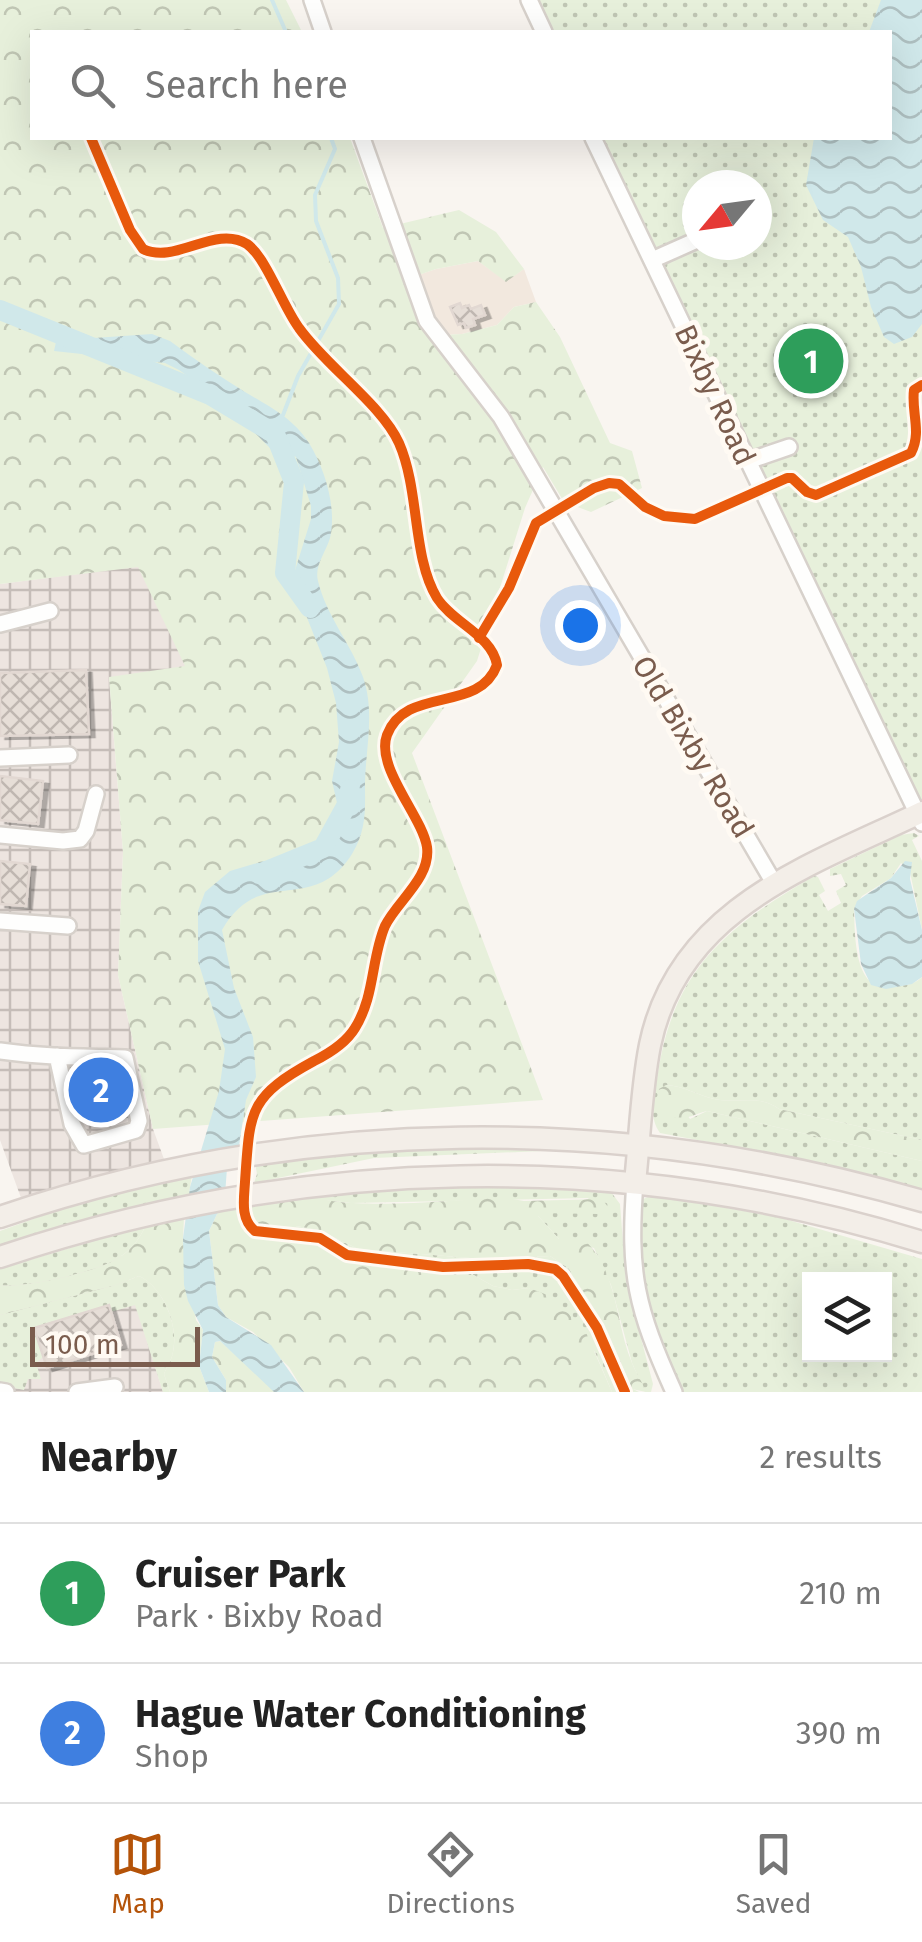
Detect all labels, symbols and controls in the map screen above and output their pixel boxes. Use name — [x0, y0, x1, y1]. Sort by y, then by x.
search box — [30, 30, 892, 140]
icon: search — [65, 58, 120, 113]
text: Search here — [145, 62, 348, 108]
north arrow — [682, 170, 772, 260]
street label: Bixby Road — [667, 319, 763, 471]
pin: 1 — [778, 324, 844, 398]
your location — [555, 600, 606, 651]
street label: Old Bixby Road — [624, 649, 762, 845]
pin: 2 — [68, 1052, 134, 1128]
map controls — [802, 1272, 892, 1362]
button: layers — [802, 1272, 892, 1362]
scale bar — [30, 1322, 200, 1366]
text: 100 m — [45, 1328, 120, 1361]
text: Nearby — [40, 1432, 177, 1482]
text: 2 results — [759, 1438, 882, 1476]
text: Cruiser Park — [135, 1551, 346, 1597]
text: 1 — [65, 1574, 80, 1612]
text: 210 m — [799, 1574, 882, 1612]
text: Park · Bixby Road — [135, 1597, 384, 1635]
text: Hague Water Conditioning — [135, 1691, 586, 1737]
text: 2 — [64, 1714, 81, 1752]
text: 390 m — [796, 1714, 882, 1752]
text: Shop — [135, 1737, 209, 1775]
tab: Map — [110, 1827, 165, 1920]
tab: Directions — [386, 1827, 515, 1920]
tab: Saved — [736, 1827, 812, 1920]

